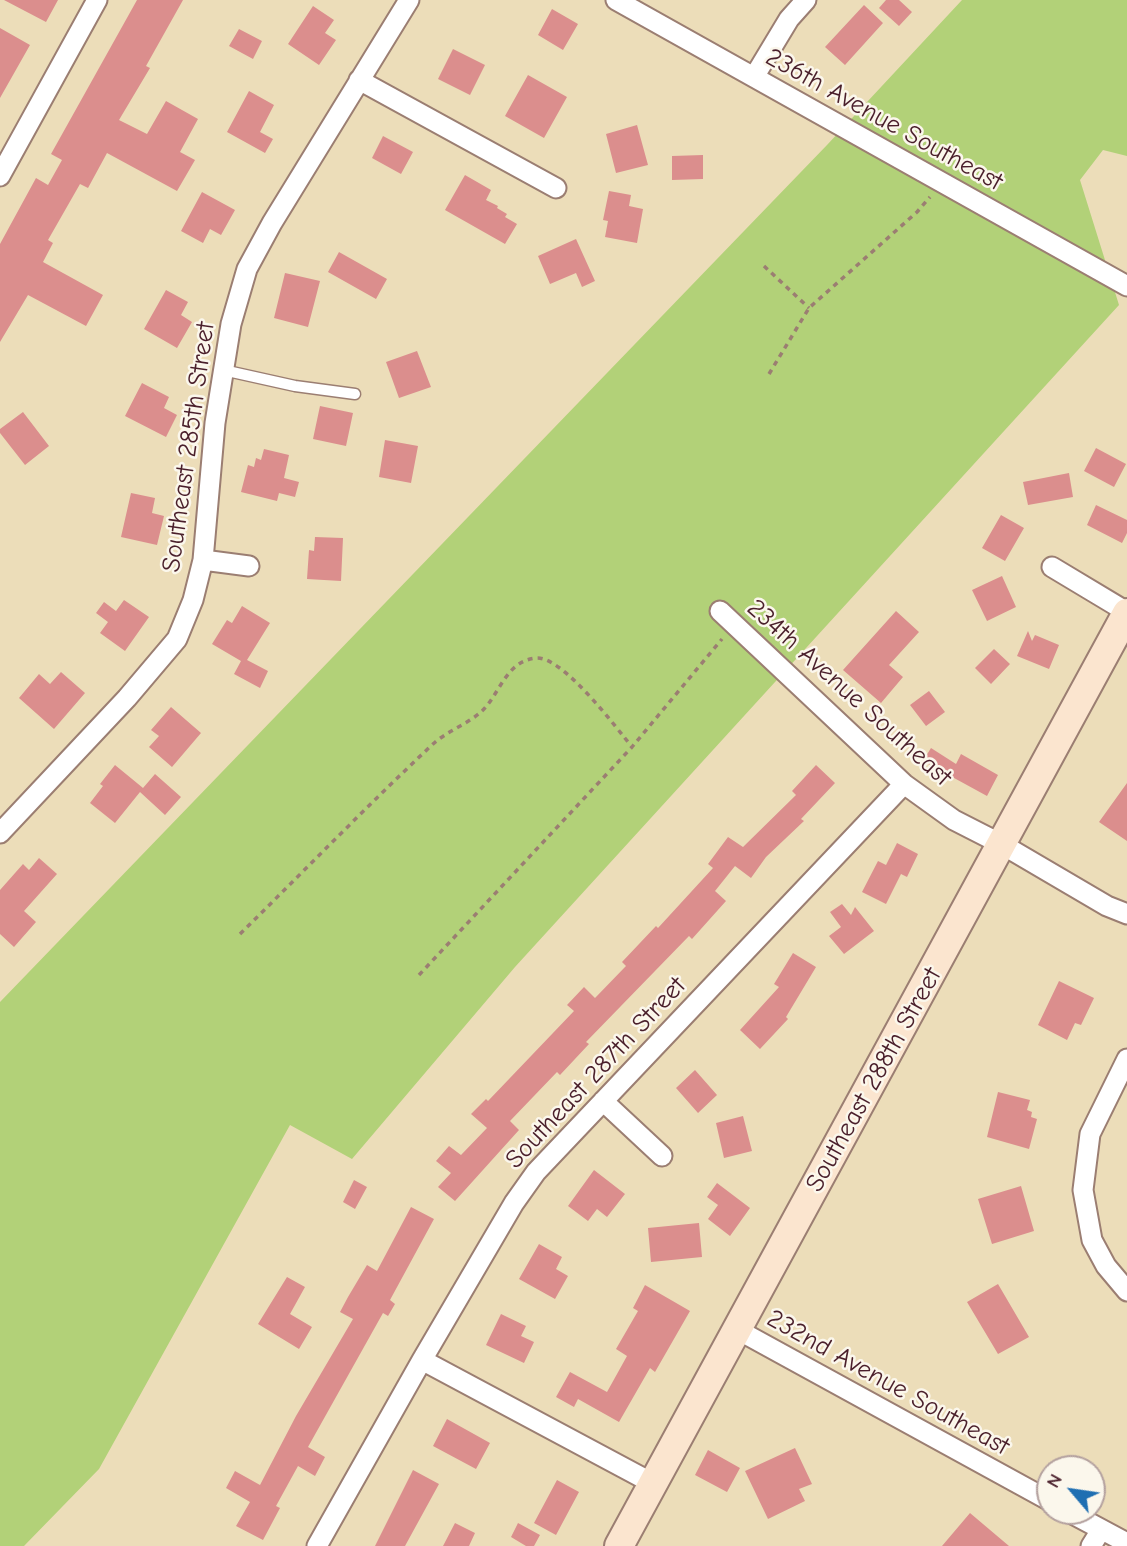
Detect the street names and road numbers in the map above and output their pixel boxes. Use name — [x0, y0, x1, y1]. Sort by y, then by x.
street label: 236th Avenue Southeast — [760, 42, 1008, 198]
street label: Southeast 285th Street — [156, 320, 222, 574]
street label: 234th Avenue Southeast — [740, 593, 958, 793]
street label: Southeast 288th Street — [799, 962, 949, 1198]
street label: Southeast 287th Street — [499, 971, 693, 1175]
street label: 232nd Avenue Southeast — [761, 1303, 1015, 1463]

